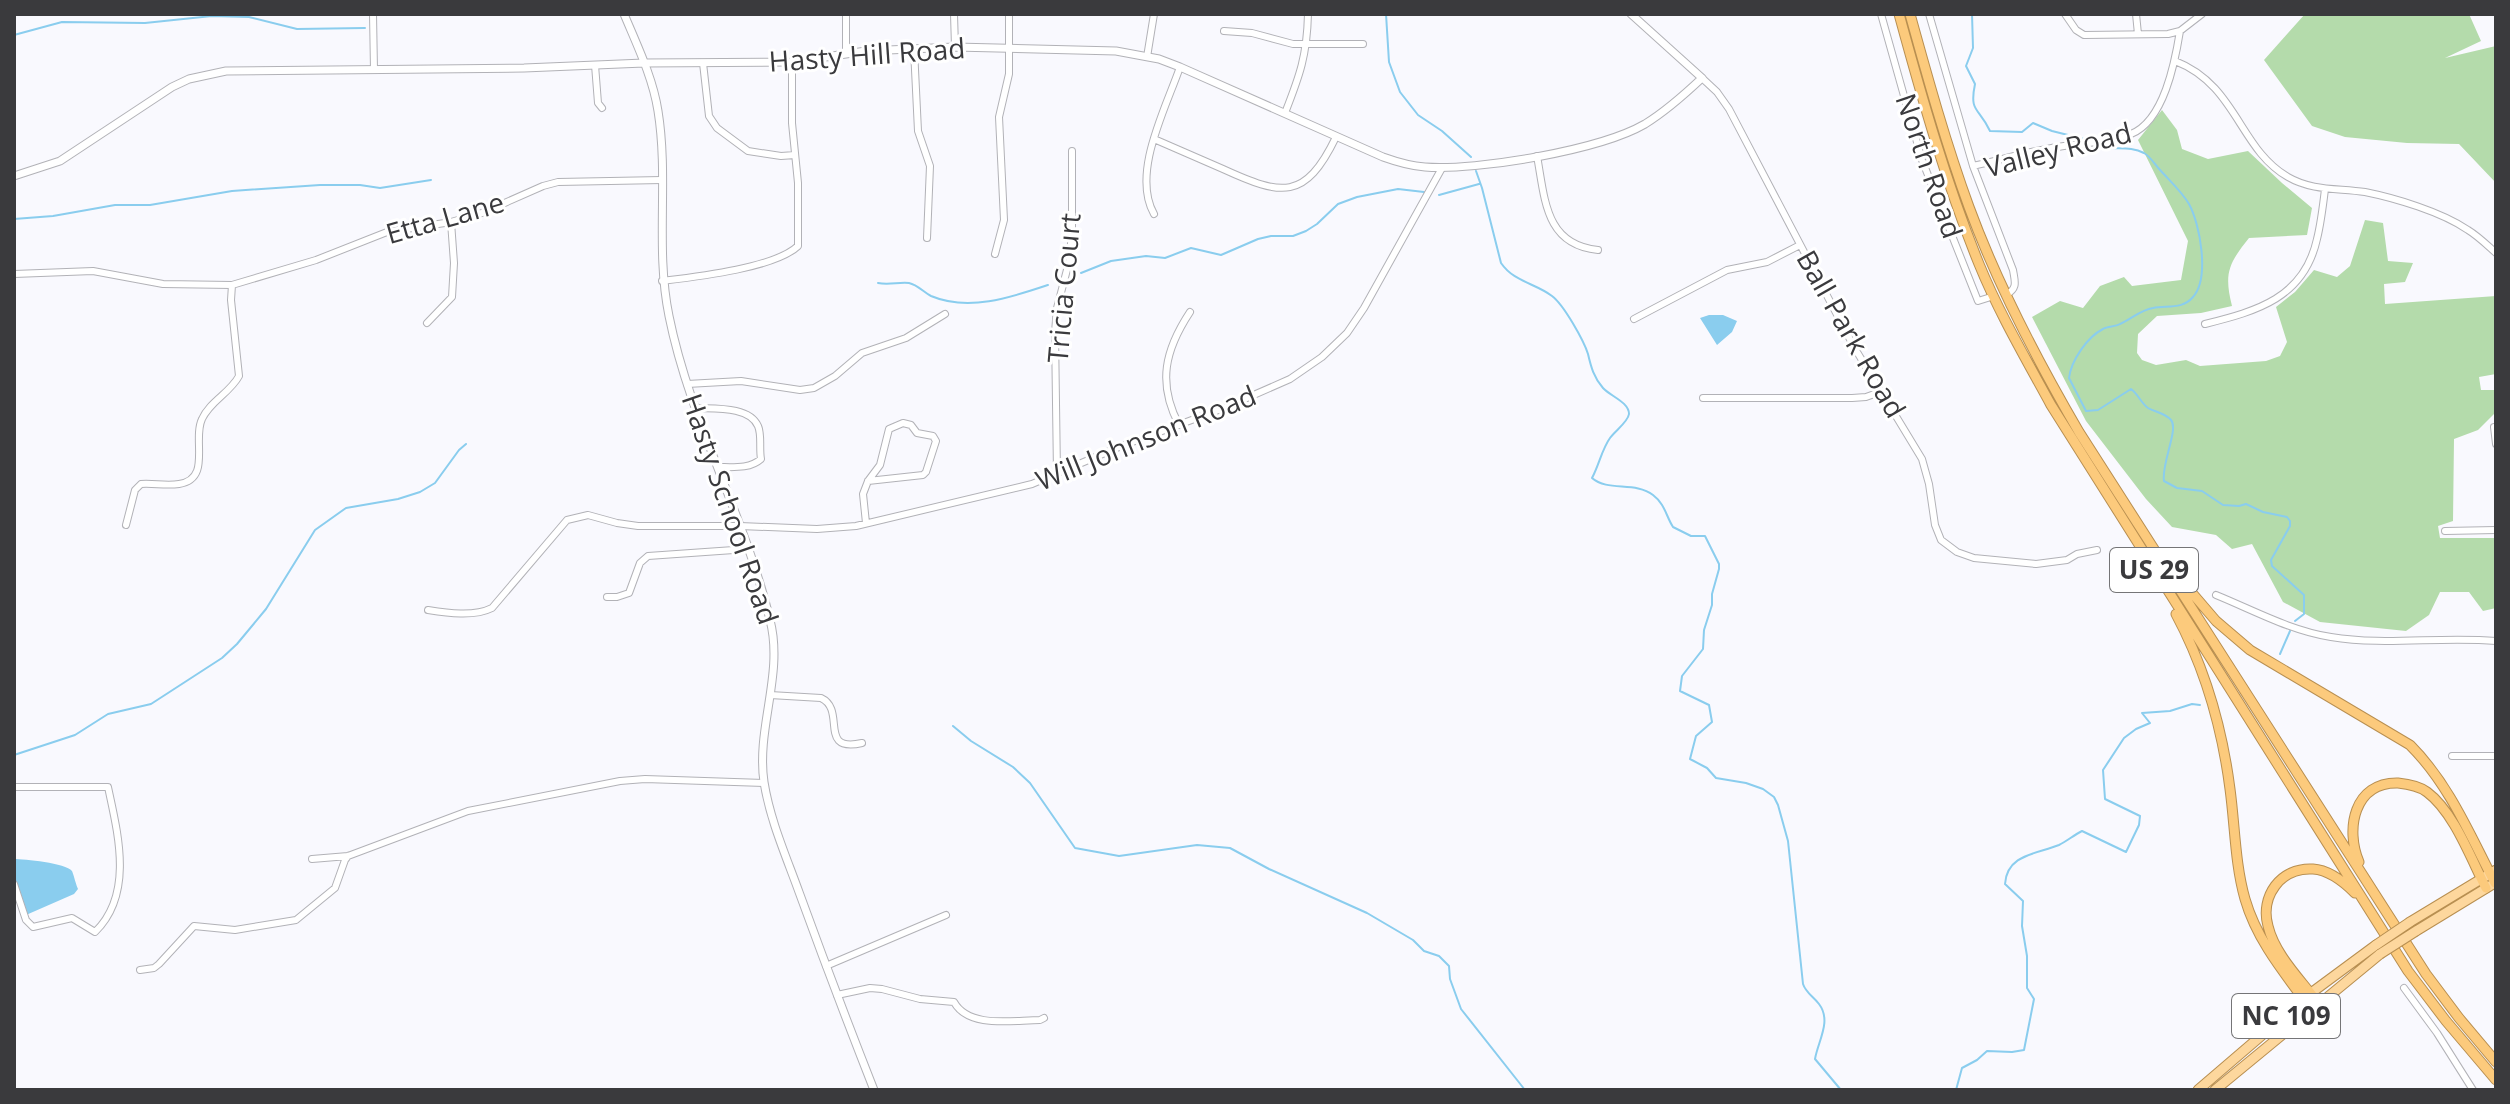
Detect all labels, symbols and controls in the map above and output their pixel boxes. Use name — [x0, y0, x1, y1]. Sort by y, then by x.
street label: Hasty Hill Road — [767, 28, 966, 80]
street label: North Road — [1887, 88, 1972, 243]
street label: Valley Road — [1980, 112, 2135, 186]
street label: Etta Lane — [381, 182, 508, 252]
street label: Tricia Court — [1038, 211, 1088, 364]
street label: Ball Park Road — [1788, 243, 1915, 424]
street label: Will Johnson Road — [1030, 376, 1261, 499]
street label: Hasty School Road — [674, 388, 788, 629]
road number: US 29 — [2110, 548, 2198, 592]
road number: NC 109 — [2232, 994, 2340, 1038]

